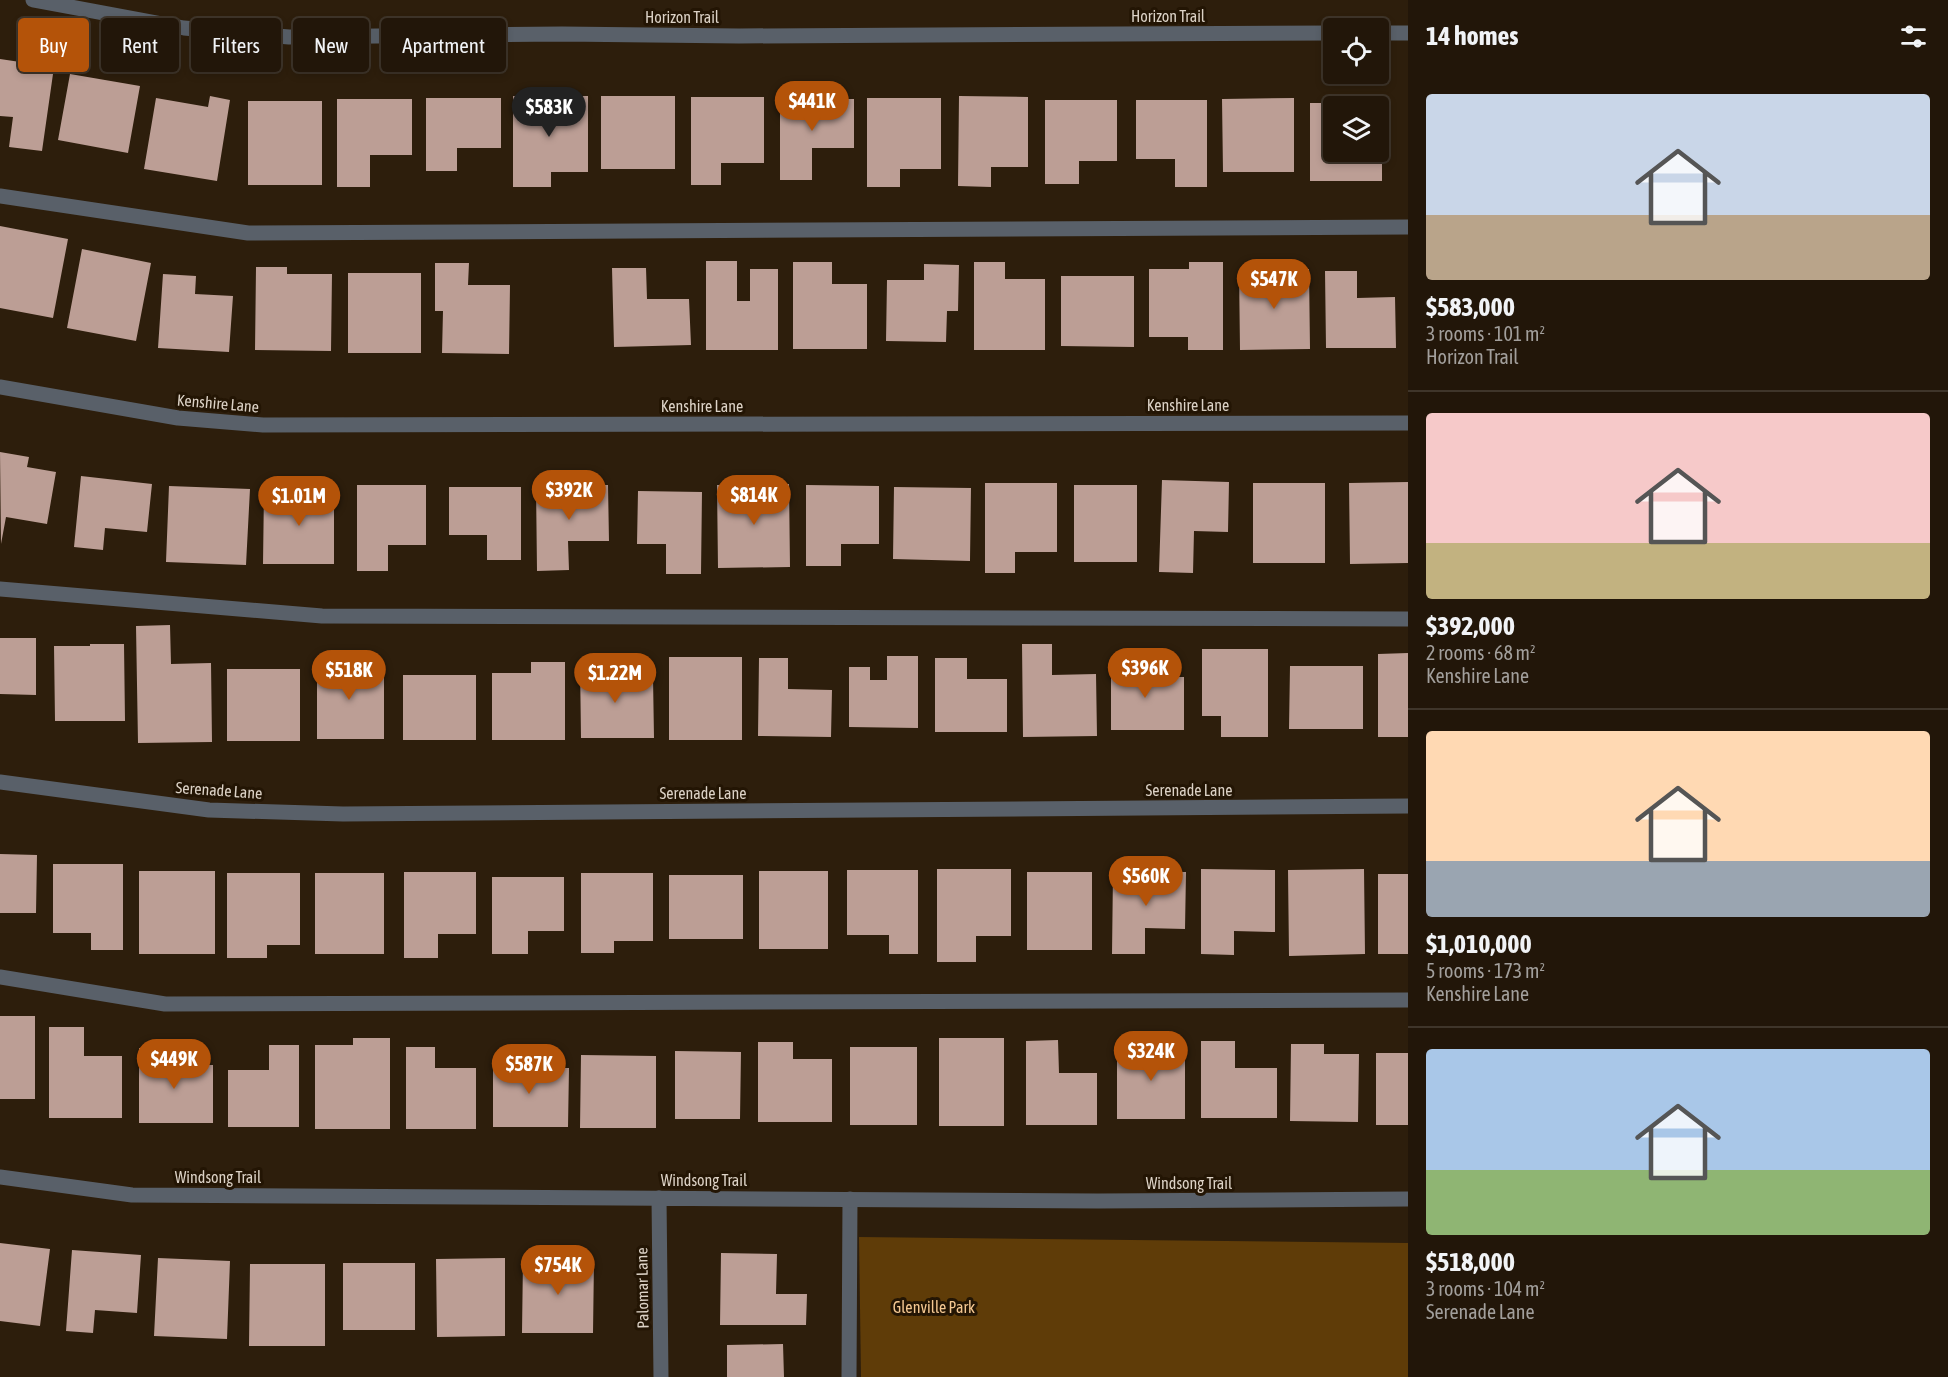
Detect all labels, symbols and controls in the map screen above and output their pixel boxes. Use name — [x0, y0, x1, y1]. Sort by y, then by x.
street label: Horizon Trail — [1131, 7, 1206, 25]
street label: Horizon Trail — [645, 8, 720, 26]
chip: Buy — [18, 18, 89, 72]
chip: Rent — [101, 18, 179, 72]
chip: Filters — [191, 18, 281, 72]
chip: New — [293, 18, 369, 72]
chip: Apartment — [381, 18, 506, 72]
map controls — [1323, 18, 1389, 162]
button: locate — [1323, 18, 1389, 84]
icon: filters — [1897, 20, 1930, 53]
text: 14 homes — [1426, 21, 1519, 51]
pin: $441K — [770, 81, 854, 132]
pin: $583K — [507, 87, 591, 138]
text: $441K — [789, 89, 835, 112]
text: $583K — [526, 95, 572, 118]
button: layers — [1323, 96, 1389, 162]
icon: home — [1624, 133, 1732, 241]
pin: $547K — [1232, 259, 1316, 310]
text: $547K — [1251, 267, 1297, 290]
text: $583,000 — [1426, 292, 1515, 322]
text: 3 rooms · 101 m² — [1426, 322, 1545, 345]
text: Horizon Trail — [1426, 345, 1519, 368]
street label: Kenshire Lane — [176, 390, 260, 416]
street label: Kenshire Lane — [1147, 396, 1229, 414]
street label: Kenshire Lane — [661, 397, 743, 415]
icon: home — [1624, 452, 1732, 560]
pin: $392K — [527, 470, 611, 521]
pin: $814K — [712, 475, 796, 526]
pin: $1.01M — [250, 476, 348, 527]
text: $392K — [546, 478, 592, 501]
text: $814K — [731, 483, 777, 506]
text: $1.01M — [272, 484, 326, 507]
text: $392,000 — [1426, 611, 1515, 641]
text: 2 rooms · 68 m² — [1426, 641, 1536, 664]
pin: $396K — [1103, 648, 1187, 699]
pin: $518K — [307, 650, 391, 701]
pin: $1.22M — [566, 653, 664, 704]
text: $396K — [1122, 656, 1168, 679]
text: $518K — [326, 658, 372, 681]
text: $1.22M — [588, 661, 642, 684]
text: Kenshire Lane — [1426, 664, 1529, 687]
icon: home — [1624, 770, 1732, 878]
street label: Serenade Lane — [175, 778, 263, 802]
street label: Serenade Lane — [1146, 781, 1232, 799]
street label: Serenade Lane — [660, 784, 746, 802]
pin: $560K — [1104, 856, 1188, 907]
text: $560K — [1123, 864, 1169, 887]
text: $1,010,000 — [1426, 929, 1532, 959]
text: 5 rooms · 173 m² — [1426, 959, 1545, 982]
text: Kenshire Lane — [1426, 982, 1529, 1005]
pin: $324K — [1109, 1031, 1193, 1082]
pin: $449K — [132, 1039, 216, 1090]
text: $324K — [1128, 1039, 1174, 1062]
pin: $587K — [487, 1044, 571, 1095]
text: $449K — [151, 1047, 197, 1070]
text: $587K — [506, 1052, 552, 1075]
icon: home — [1624, 1088, 1732, 1196]
street label: Windsong Trail — [175, 1168, 262, 1187]
street label: Windsong Trail — [661, 1171, 748, 1190]
street label: Windsong Trail — [1146, 1174, 1233, 1193]
pin: $754K — [516, 1245, 600, 1296]
street label: Palomar Lane — [632, 1247, 652, 1329]
text: $518,000 — [1426, 1247, 1515, 1277]
text: $754K — [535, 1253, 581, 1276]
text: 3 rooms · 104 m² — [1426, 1277, 1545, 1300]
park label: Glenville Park — [893, 1298, 975, 1316]
text: Serenade Lane — [1426, 1300, 1535, 1323]

